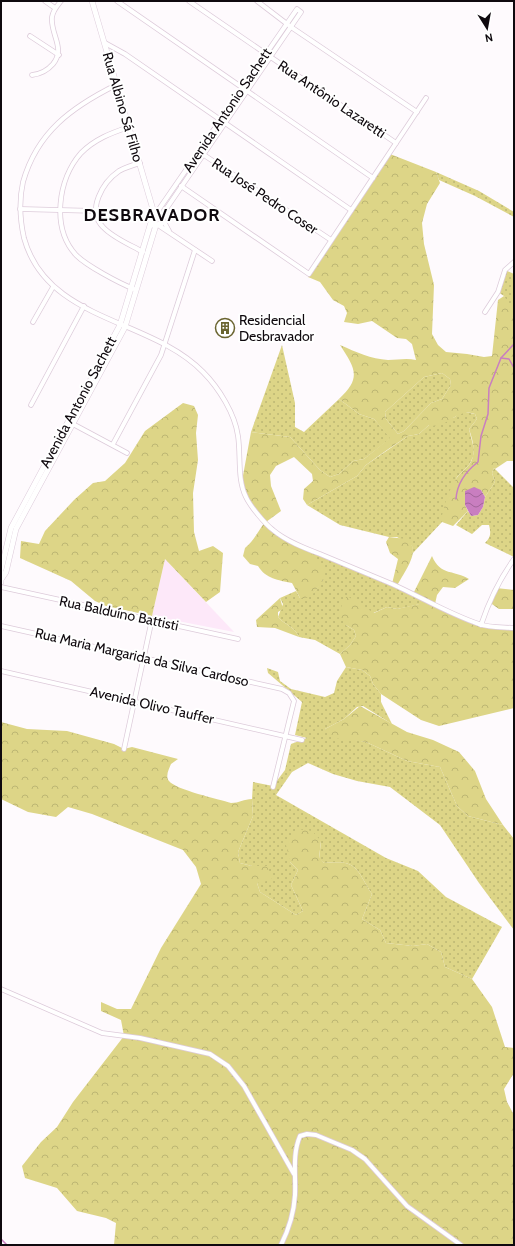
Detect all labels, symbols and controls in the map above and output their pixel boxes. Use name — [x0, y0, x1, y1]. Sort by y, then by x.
north arrow — [467, 8, 507, 48]
text: N — [484, 30, 494, 45]
street label: Avenida Antonio Sachett — [179, 44, 276, 176]
street label: Rua Albino Sá Filho — [99, 50, 147, 164]
street label: Rua Antônio Lazaretti — [274, 56, 390, 142]
street label: Rua José Pedro Coser — [209, 154, 322, 238]
district label: DESBRAVADOR — [83, 204, 221, 226]
place label: Residencial Desbravador — [239, 311, 315, 345]
building icon: Residencial Desbravador — [214, 317, 236, 339]
street label: Avenida Antonio Sachett — [36, 333, 120, 471]
street label: Rua Balduíno Battisti — [58, 592, 180, 634]
street label: Rua Maria Margarida da Silva Cardoso — [33, 624, 251, 690]
street label: Avenida Olivo Tauffer — [88, 682, 216, 728]

